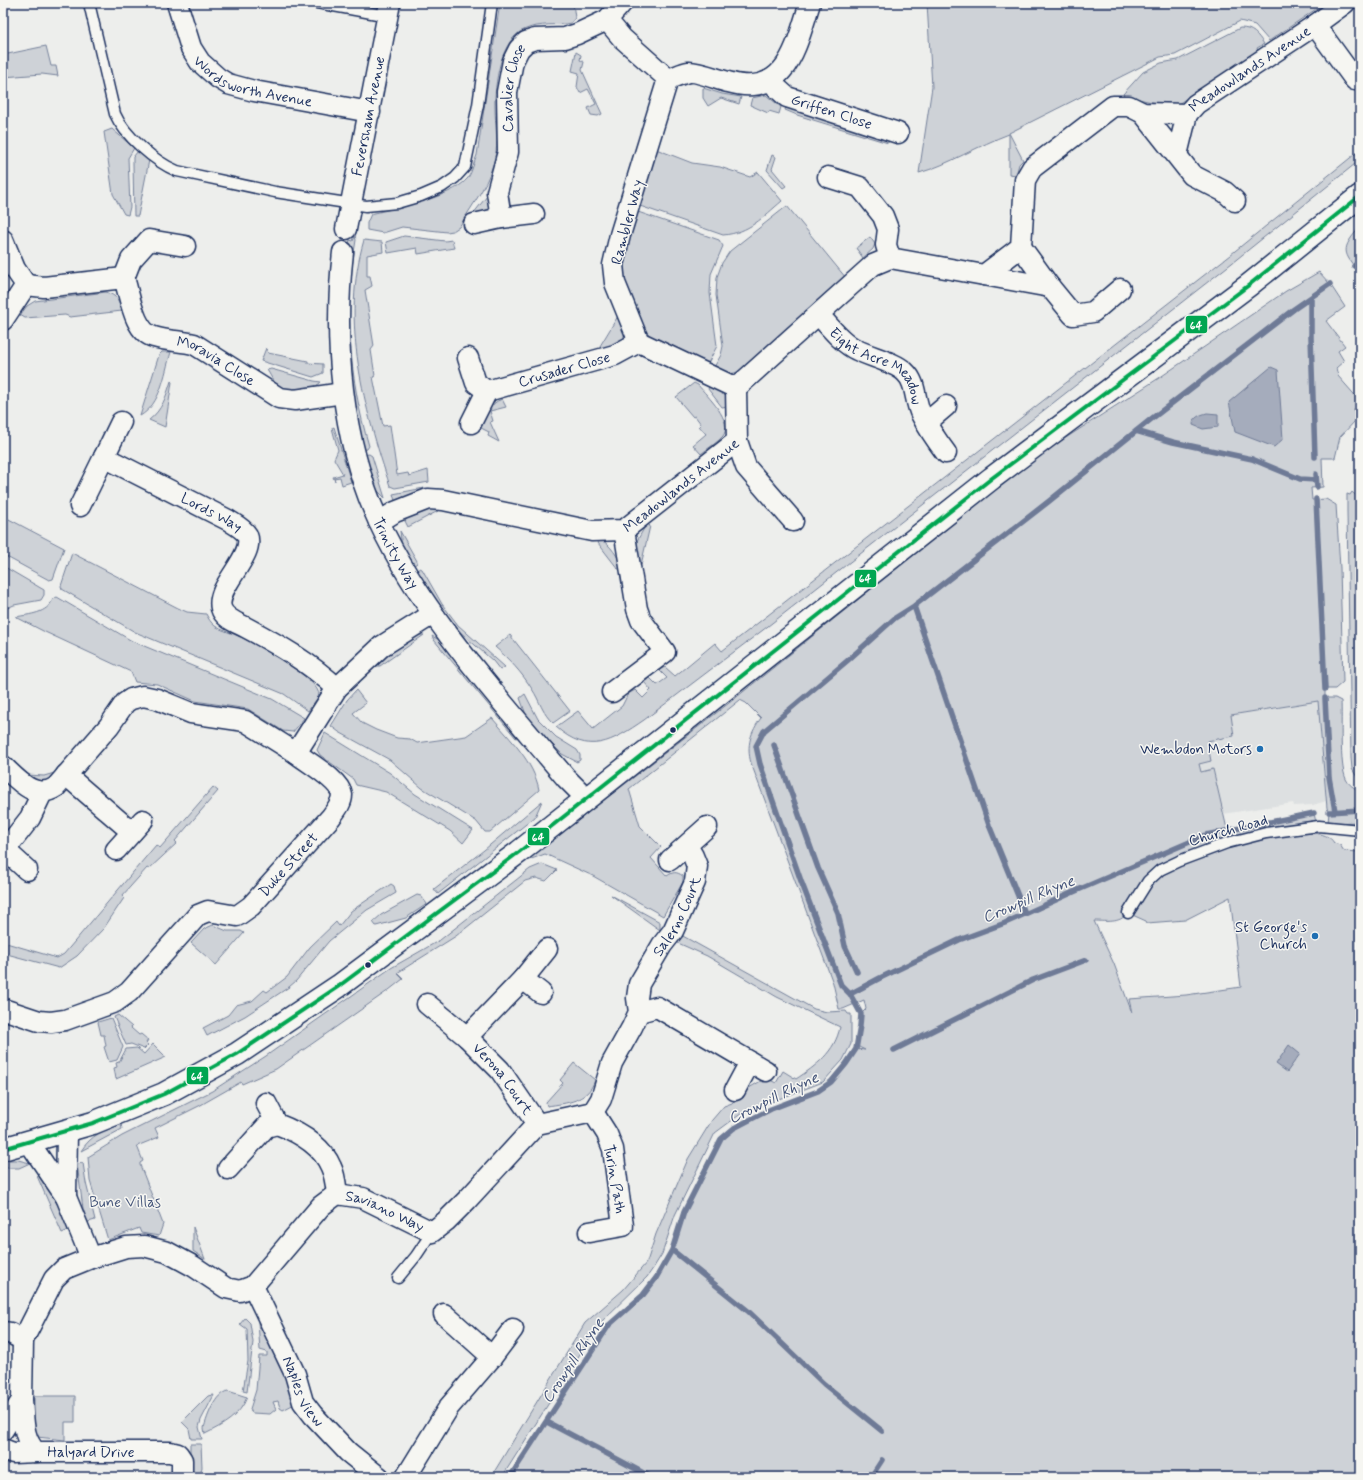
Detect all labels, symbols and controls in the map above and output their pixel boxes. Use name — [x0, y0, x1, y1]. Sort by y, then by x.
street label: Meadowlands Avenue — [1184, 22, 1315, 117]
street label: Cavalier Close — [498, 39, 531, 132]
street label: Wordsworth Avenue — [189, 52, 314, 112]
street label: Feversham Avenue — [348, 54, 390, 178]
street label: Griffen Close — [788, 90, 875, 135]
street label: Rambler Way — [607, 177, 649, 267]
line badge: 64 — [1185, 315, 1208, 334]
text: 64 — [1190, 319, 1202, 333]
street label: Eight Acre Meadow — [824, 324, 926, 406]
street label: Moravia Close — [176, 332, 259, 391]
street label: Crusader Close — [516, 348, 613, 393]
street label: Meadowlands Avenue — [619, 434, 744, 538]
street label: Lords Way — [177, 489, 246, 537]
street label: Trinity Way — [367, 515, 423, 593]
line badge: 64 — [854, 569, 877, 588]
text: 64 — [859, 572, 871, 586]
unlabelled marker — [668, 725, 678, 735]
place label: Wembdon Motors — [1140, 740, 1252, 760]
marker: Wembdon Motors — [1255, 744, 1265, 754]
street label: Church Road — [1186, 810, 1270, 852]
line badge: 64 — [527, 827, 550, 846]
street label: Duke Street — [255, 829, 323, 902]
text: 64 — [532, 831, 544, 845]
water label: Crowpill Rhyne — [979, 870, 1079, 928]
street label: Salerno Court — [649, 876, 707, 960]
place label: St George's Church — [1235, 918, 1307, 955]
marker: St George's Church — [1310, 931, 1320, 941]
unlabelled marker — [363, 960, 373, 970]
street label: Verona Court — [467, 1039, 537, 1119]
line badge: 64 — [186, 1066, 209, 1085]
water label: Crowpill Rhyne — [725, 1067, 823, 1129]
text: 64 — [191, 1070, 203, 1084]
street label: Turin Path — [598, 1143, 630, 1215]
street label: Saviano Way — [344, 1186, 428, 1238]
park label: Bune Villas — [89, 1193, 161, 1213]
water label: Crowpill Rhyne — [537, 1313, 610, 1407]
street label: Naples View — [277, 1353, 328, 1432]
street label: Halyard Drive — [47, 1443, 135, 1463]

